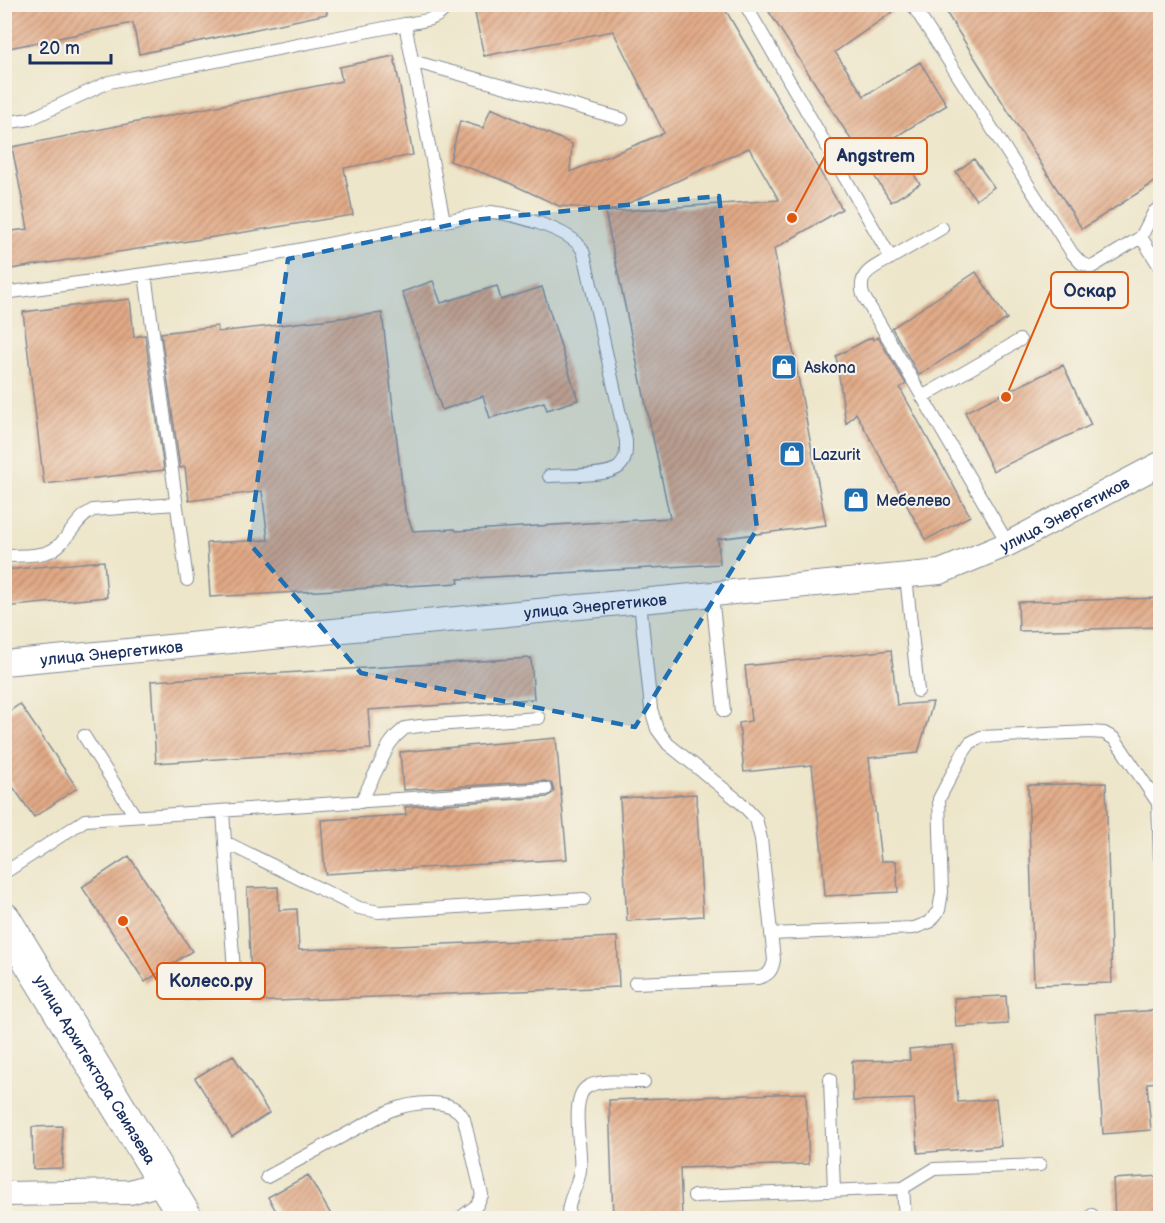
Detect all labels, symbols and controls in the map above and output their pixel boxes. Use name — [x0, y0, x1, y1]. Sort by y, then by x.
scale bar — [30, 27, 111, 65]
text: 20 m — [39, 38, 80, 59]
callout: Angstrem — [825, 138, 927, 174]
text: Angstrem — [836, 146, 915, 167]
callout: Оскар — [1051, 272, 1128, 308]
text: Оскар — [1064, 281, 1117, 302]
shop icon: Askona — [769, 352, 799, 382]
place label: Askona — [804, 359, 856, 378]
shop icon: Lazurit — [777, 439, 807, 469]
place label: Lazurit — [812, 446, 861, 465]
street label: улица Энергетиков — [998, 473, 1134, 557]
shop icon: Мебелево — [841, 485, 871, 515]
place label: Мебелево — [876, 492, 951, 511]
street label: улица Энергетиков — [523, 591, 668, 623]
street label: улица Энергетиков — [40, 638, 184, 670]
callout: Колесо.ру — [157, 963, 265, 999]
text: Колесо.ру — [169, 971, 253, 992]
street label: улица Архитектора Свиязева — [29, 972, 159, 1169]

